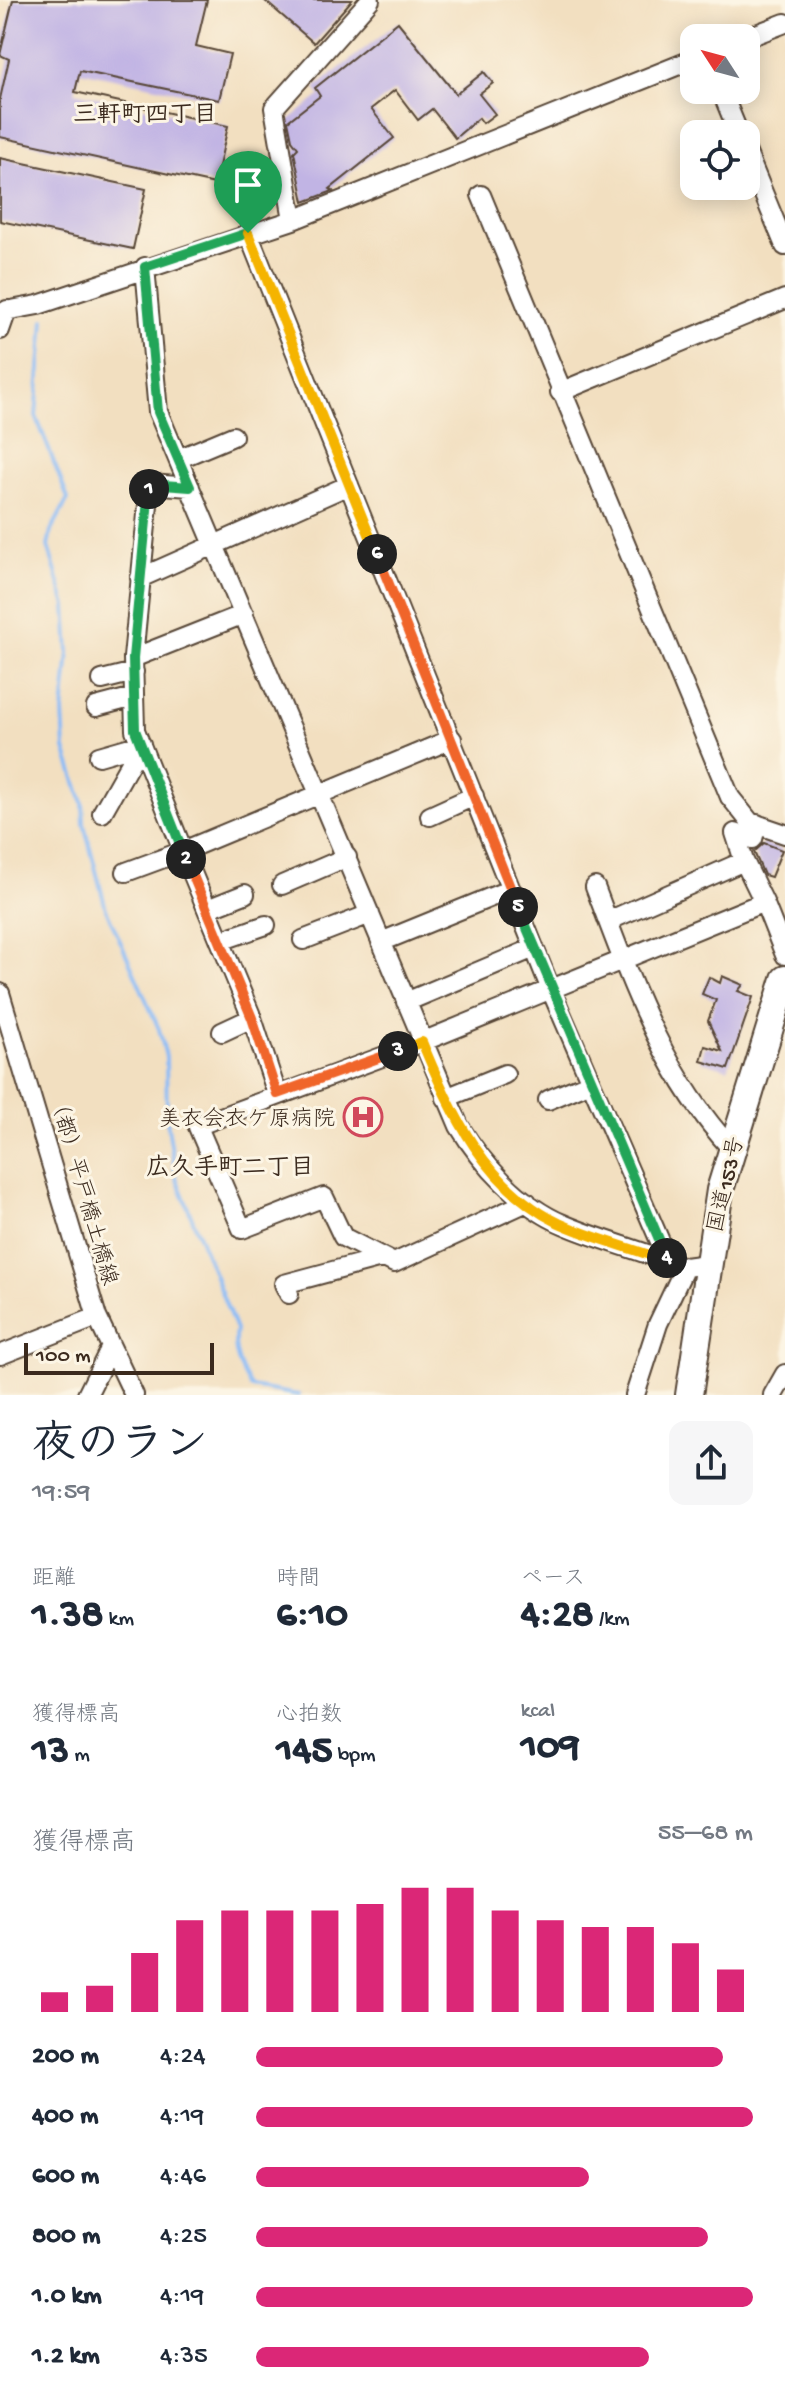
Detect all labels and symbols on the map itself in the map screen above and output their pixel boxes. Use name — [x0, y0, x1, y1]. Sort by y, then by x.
north arrow — [680, 24, 760, 104]
district label: 三軒町四丁目 — [73, 102, 217, 131]
pin — [214, 151, 282, 233]
pin: 1 — [129, 469, 169, 509]
pin: 6 — [357, 534, 397, 574]
pin: 2 — [166, 839, 206, 879]
pin: 5 — [498, 887, 538, 927]
pin: 3 — [378, 1031, 418, 1071]
street label: （都）平戸橋土橋線 — [41, 1091, 122, 1289]
hospital icon: 美衣会衣ケ原病院 — [342, 1096, 384, 1138]
place label: 美衣会衣ケ原病院 — [159, 1107, 335, 1134]
street label: 国道153号 — [703, 1134, 752, 1236]
district label: 広久手町二丁目 — [146, 1154, 314, 1184]
pin: 4 — [647, 1238, 687, 1278]
scale bar — [24, 1339, 214, 1375]

